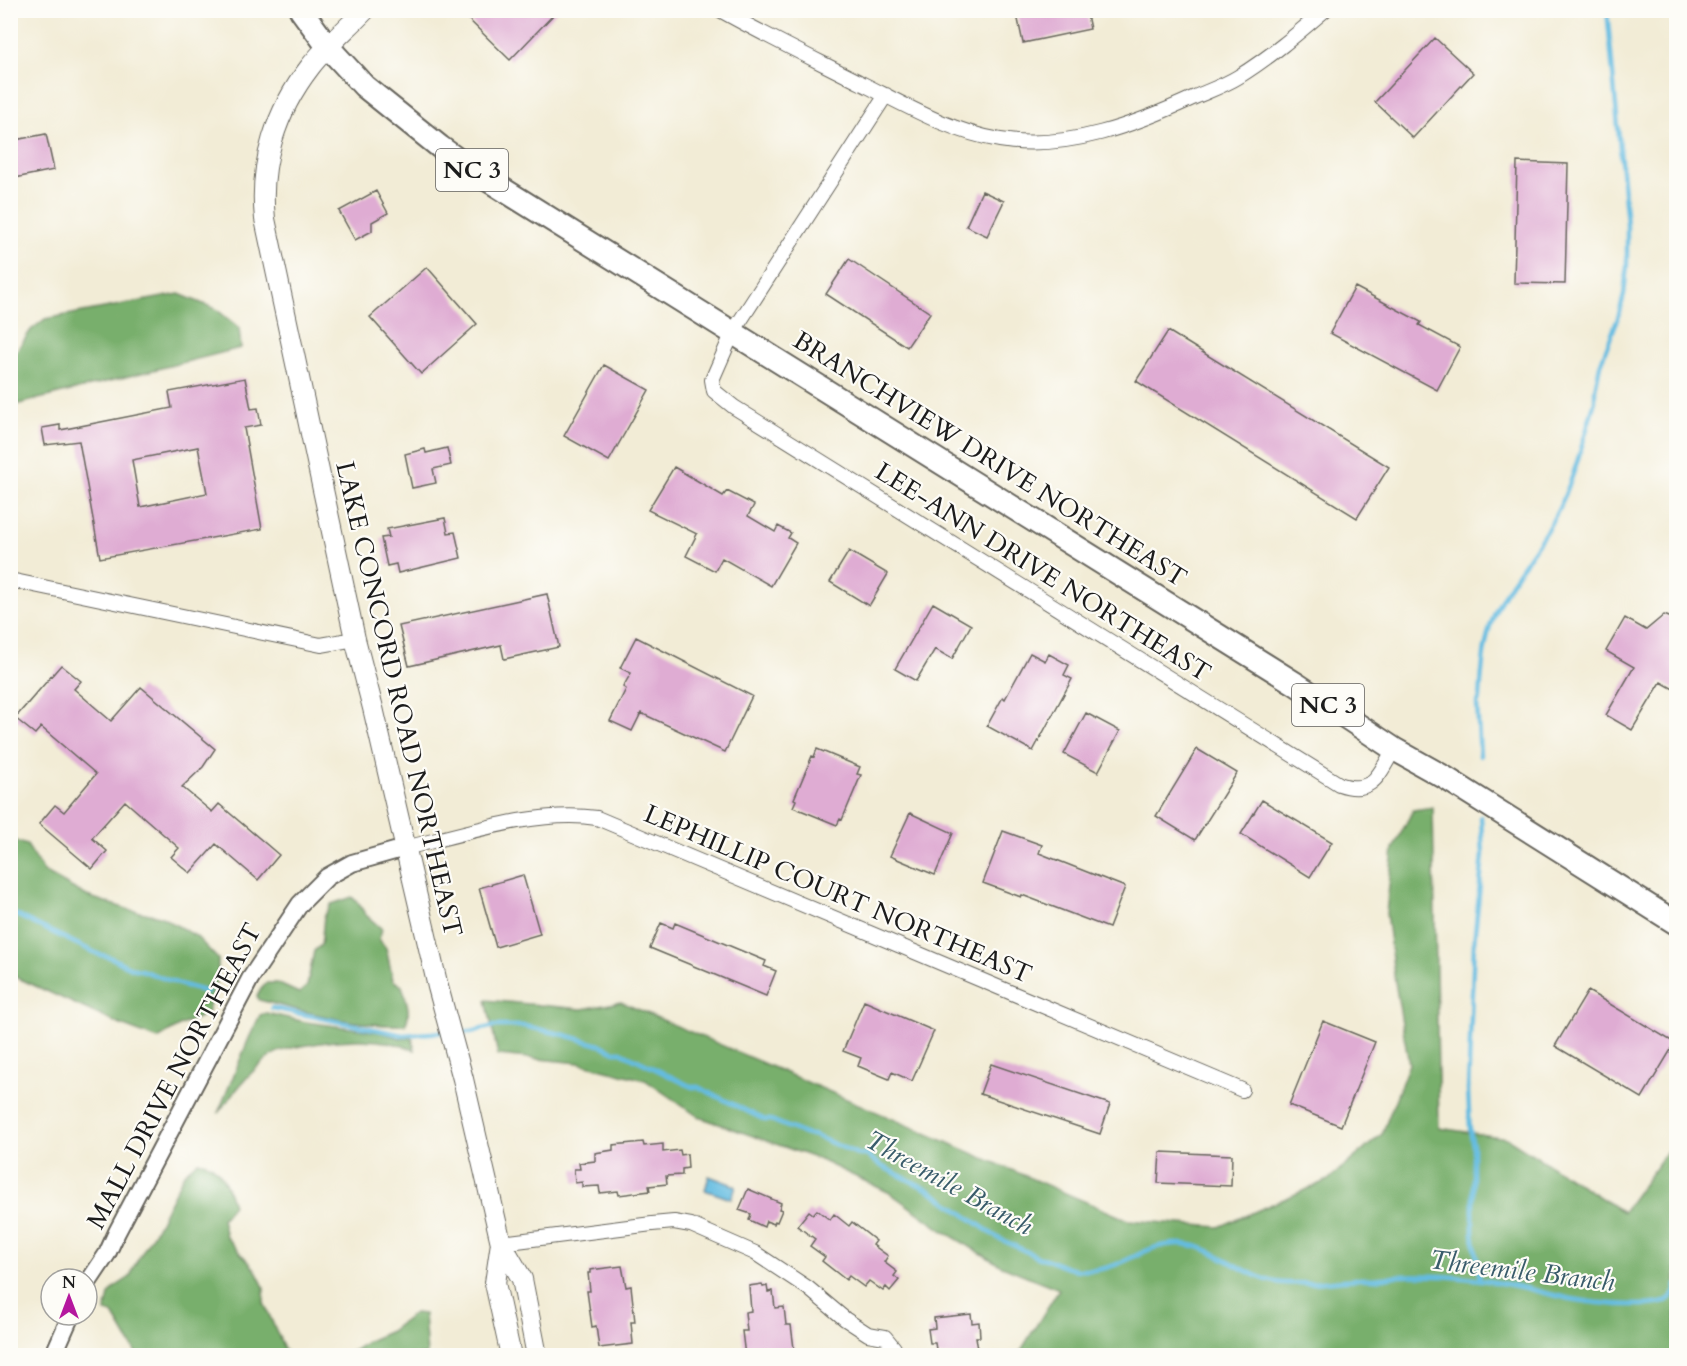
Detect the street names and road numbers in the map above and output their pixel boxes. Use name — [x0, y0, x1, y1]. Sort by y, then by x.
road number: NC 3 — [436, 149, 508, 191]
street label: BRANCHVIEW DRIVE NORTHEAST — [787, 323, 1193, 595]
street label: LEE-ANN DRIVE NORTHEAST — [869, 454, 1217, 690]
street label: LAKE CONCORD ROAD NORTHEAST — [327, 458, 471, 940]
road number: NC 3 — [1292, 684, 1364, 726]
street label: LEPHILLIP COURT NORTHEAST — [639, 796, 1037, 992]
street label: MALL DRIVE NORTHEAST — [78, 917, 270, 1235]

